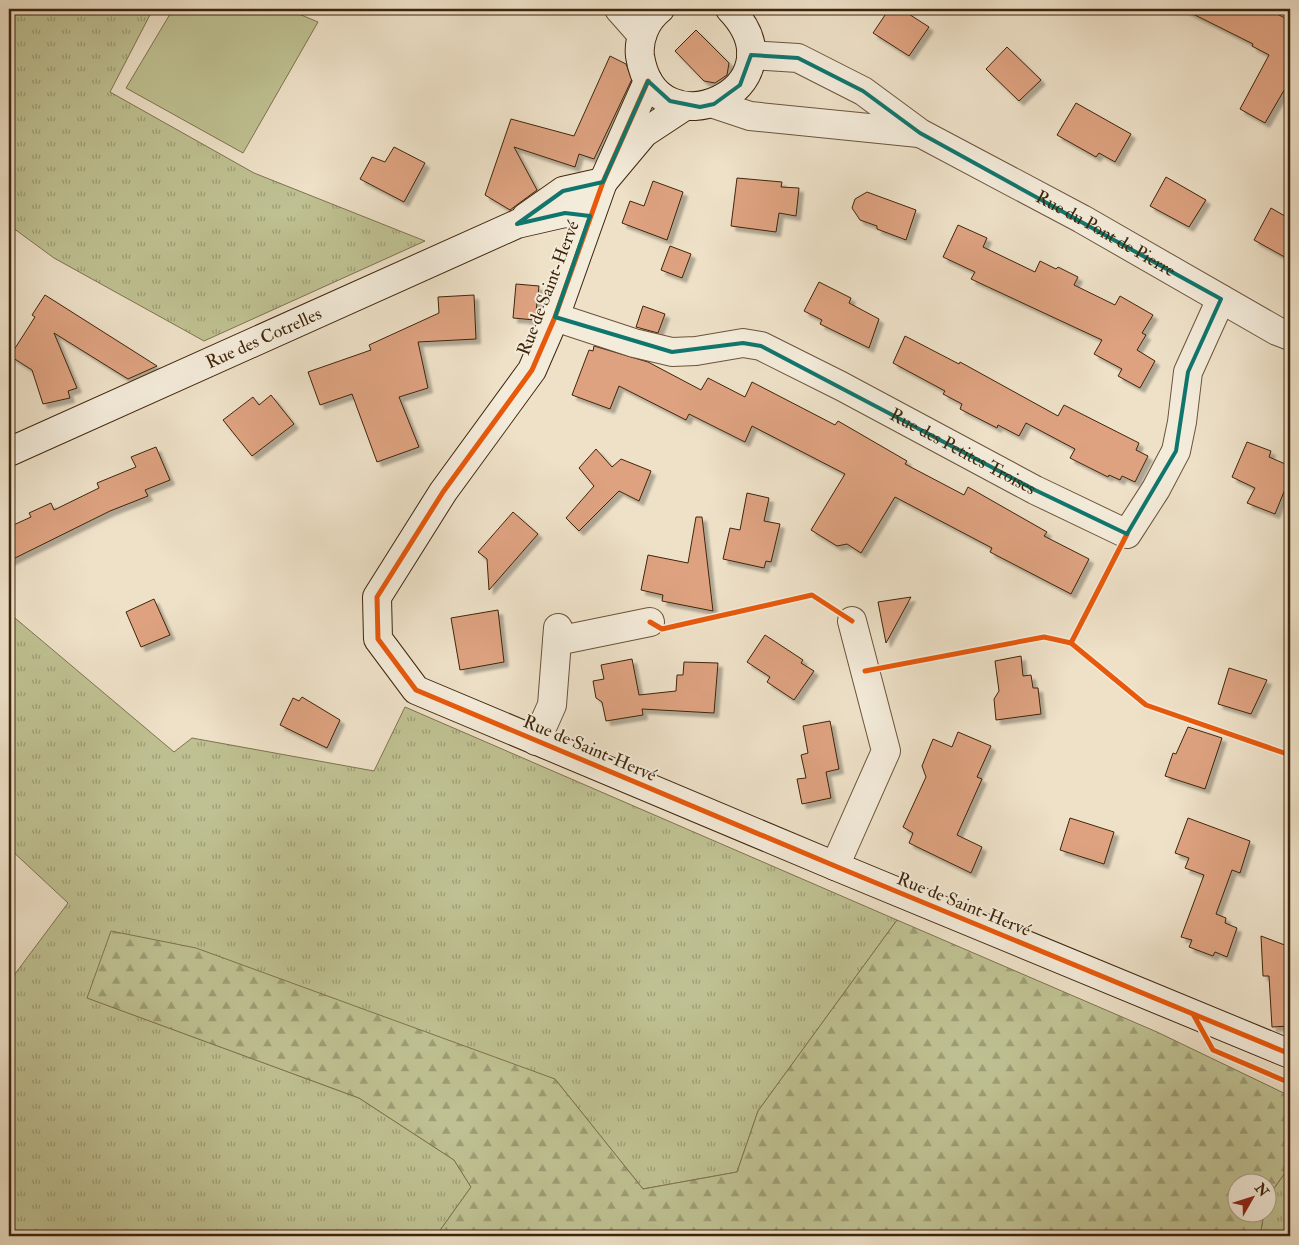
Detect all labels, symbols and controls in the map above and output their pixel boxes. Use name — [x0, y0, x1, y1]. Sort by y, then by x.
street label: Rue du Pont de Pierre — [1032, 186, 1180, 282]
street label: Rue de Saint-Hervé — [512, 217, 585, 359]
street label: Rue des Cotrelles — [202, 302, 325, 374]
street label: Rue des Petites Troises — [886, 403, 1040, 500]
street label: Rue de Saint-Hervé — [520, 710, 660, 787]
street label: Rue de Saint-Hervé — [893, 867, 1035, 942]
north arrow — [1226, 1172, 1276, 1222]
text: N — [1251, 1179, 1273, 1201]

